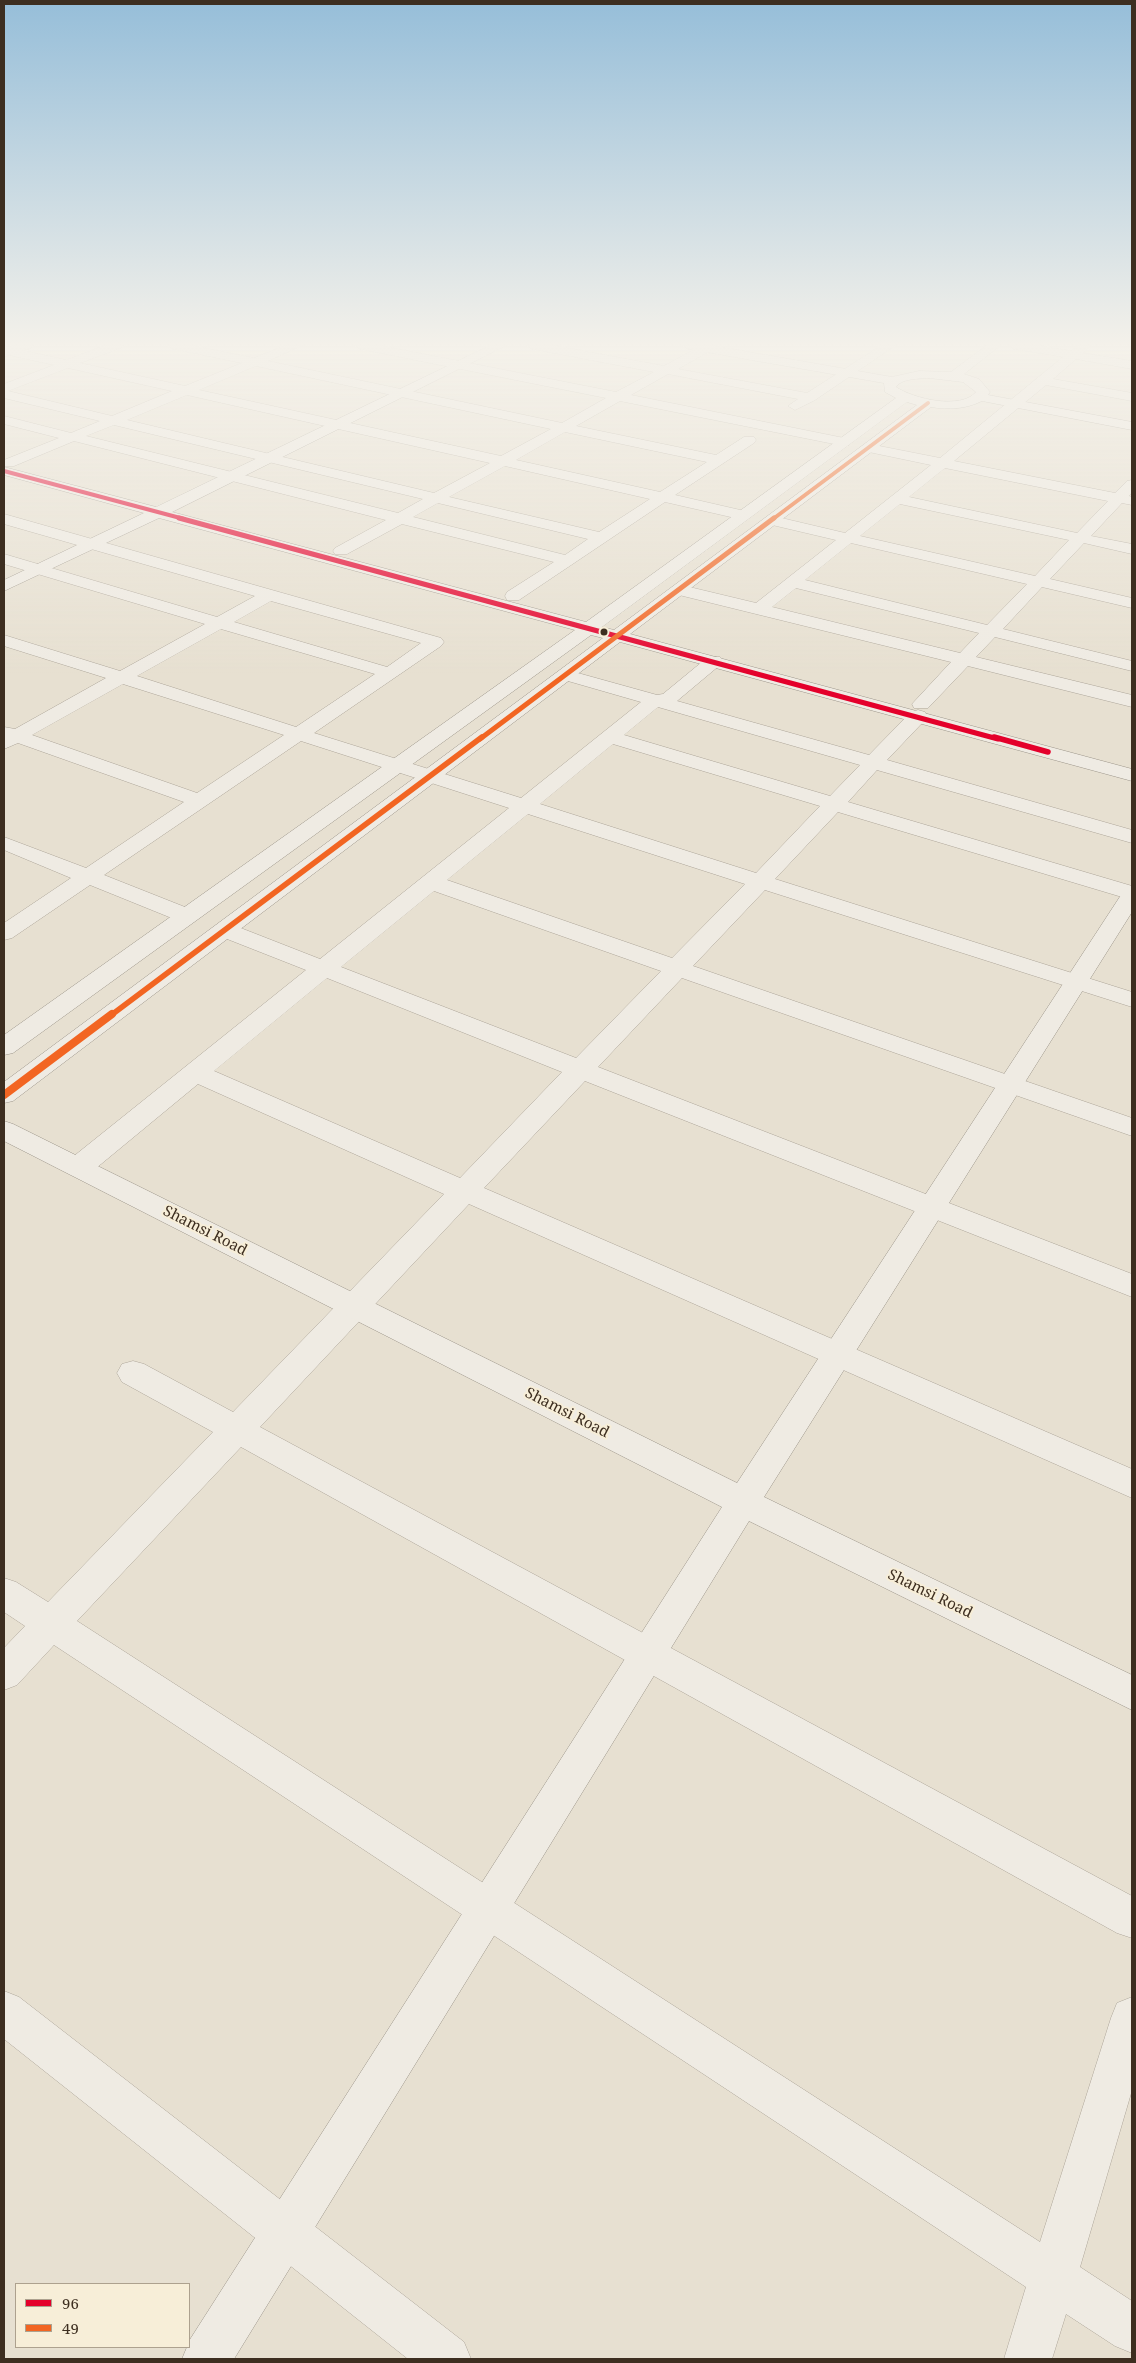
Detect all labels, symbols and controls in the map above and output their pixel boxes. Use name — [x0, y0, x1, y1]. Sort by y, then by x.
unlabelled marker — [599, 627, 609, 637]
street label: Shamsi Road — [160, 1202, 250, 1260]
street label: Shamsi Road — [522, 1384, 612, 1442]
street label: Shamsi Road — [885, 1566, 975, 1622]
legend — [15, 2283, 190, 2348]
text: 96 — [62, 2293, 79, 2313]
text: 49 — [62, 2318, 79, 2338]

